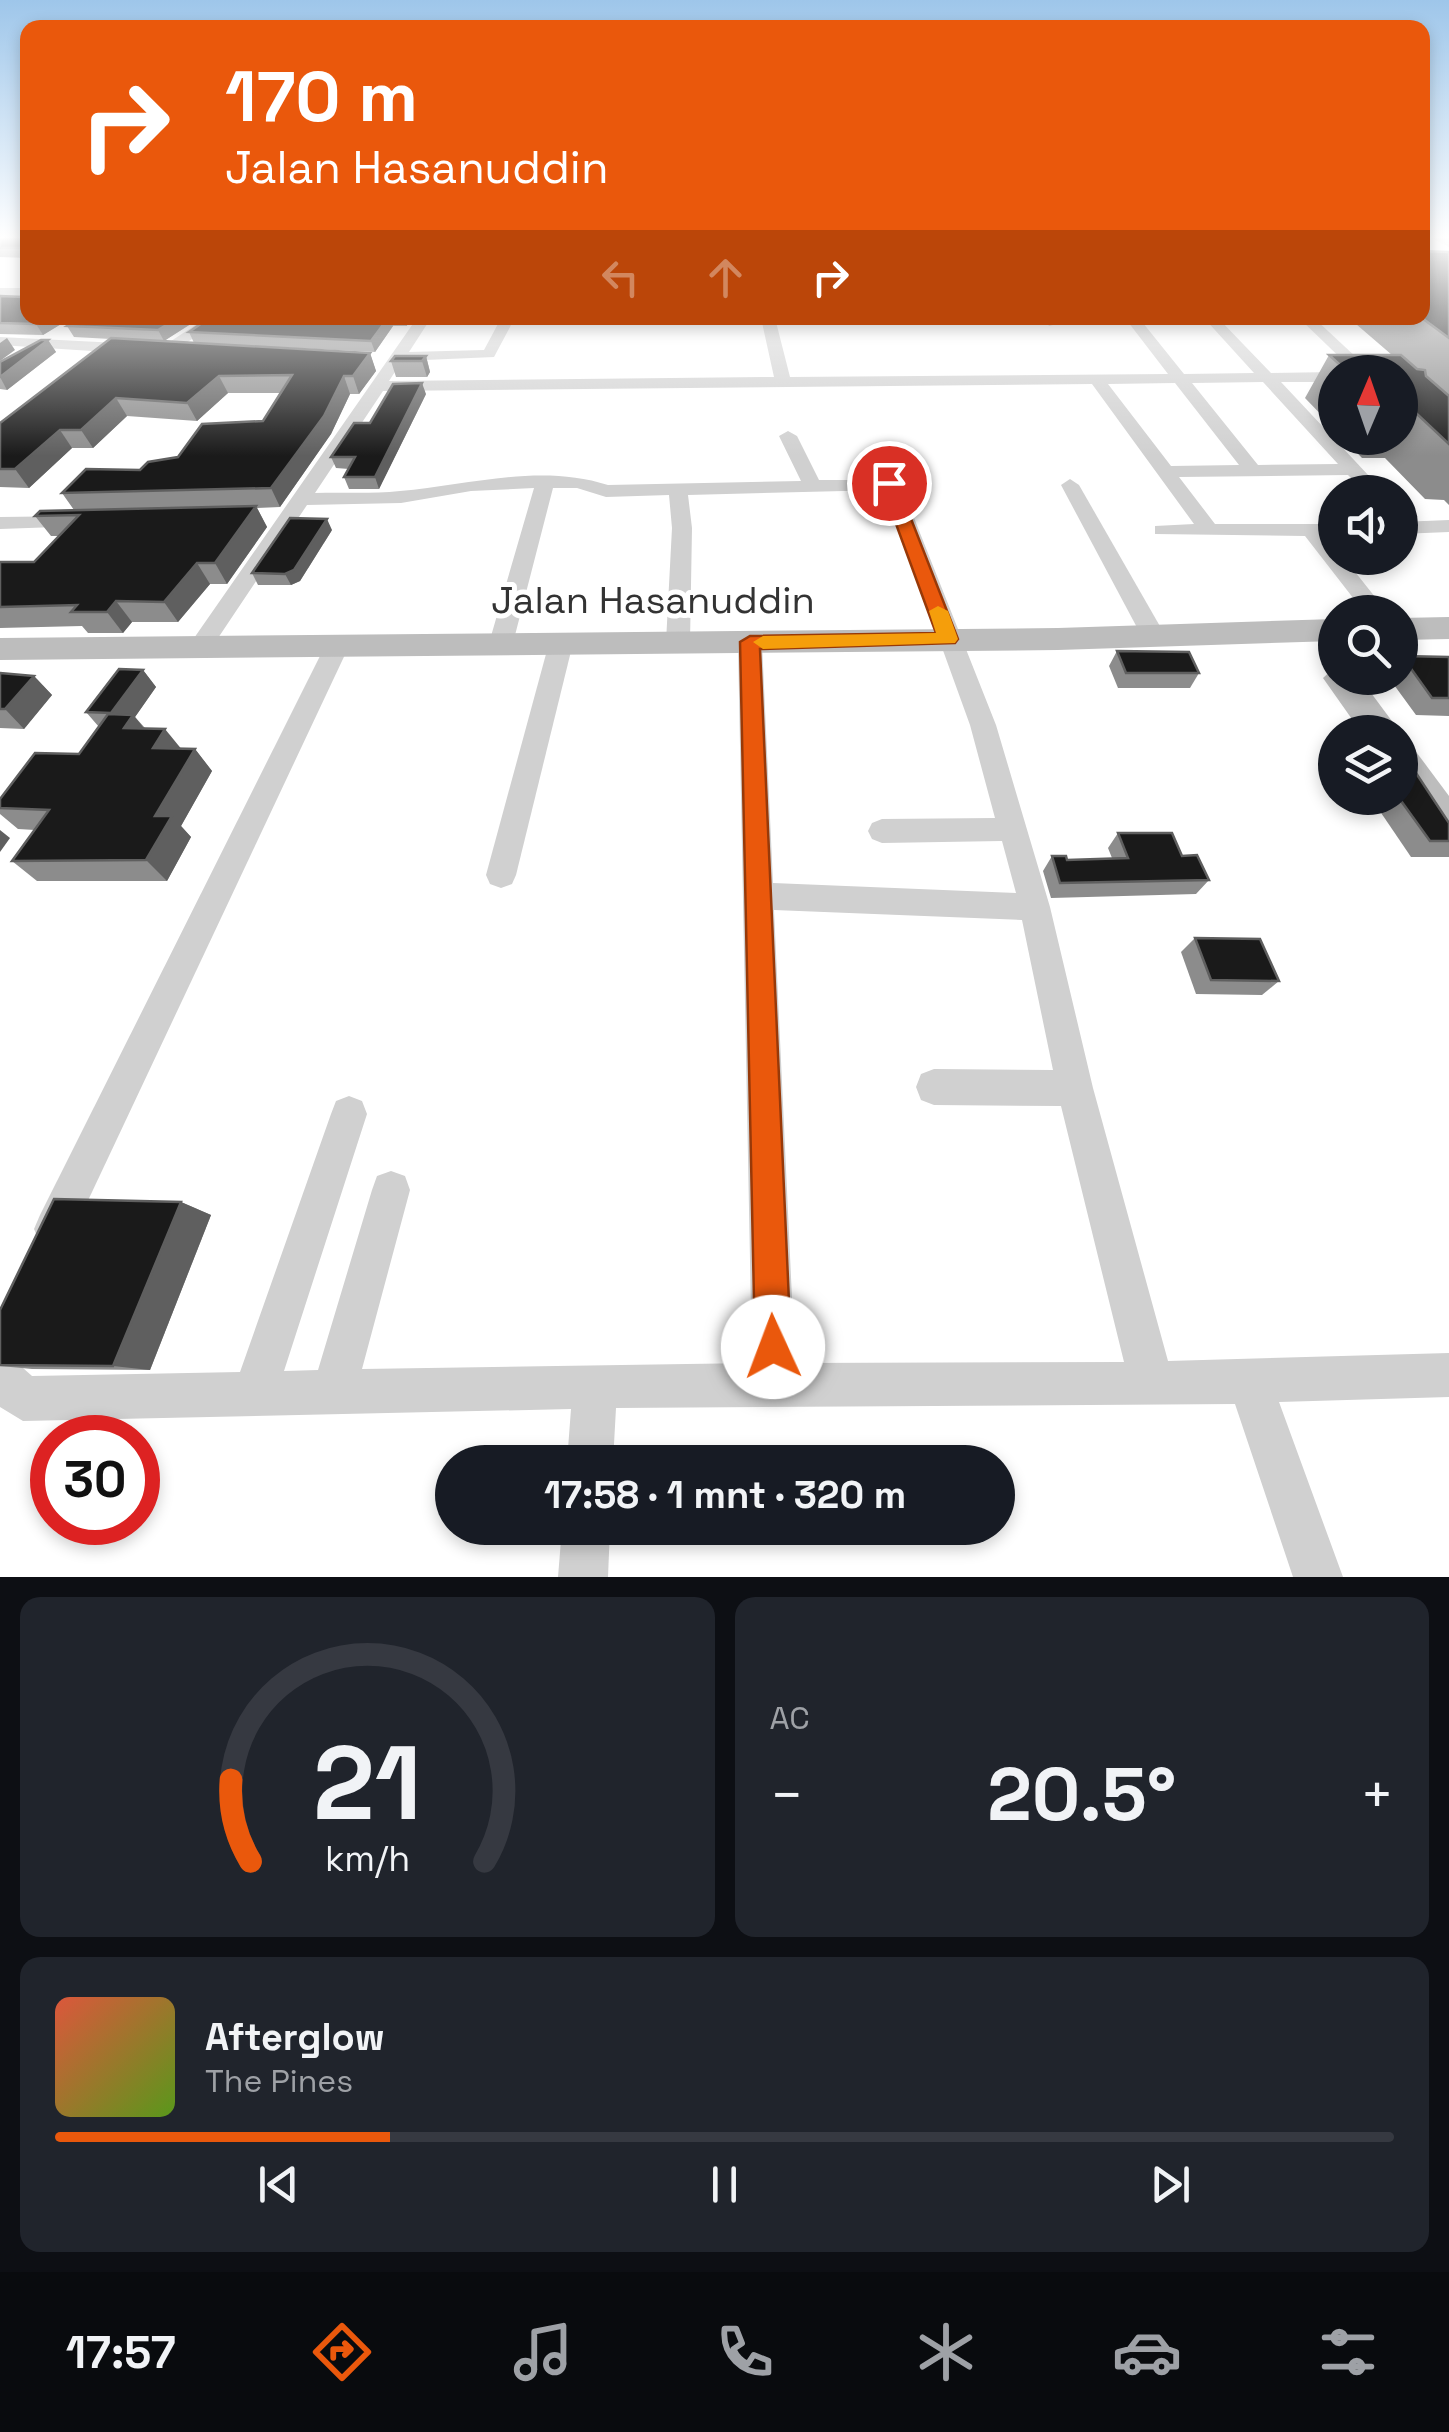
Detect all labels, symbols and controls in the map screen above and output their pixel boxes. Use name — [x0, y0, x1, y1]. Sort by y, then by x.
text: 170 m — [225, 52, 418, 141]
icon: right — [60, 60, 190, 190]
text: Jalan Hasanuddin — [225, 139, 608, 196]
icon: left — [593, 250, 648, 305]
icon: ahead — [698, 250, 753, 305]
icon: right — [803, 250, 858, 305]
north arrow — [1318, 355, 1418, 455]
map controls — [1318, 355, 1418, 815]
pin — [847, 441, 932, 526]
icon: arrive — [862, 456, 917, 511]
button: sound — [1318, 475, 1418, 575]
street label: Jalan Hasanuddin — [491, 576, 815, 624]
button: search — [1318, 595, 1418, 695]
button: layers — [1318, 715, 1418, 815]
position arrow — [721, 1295, 825, 1399]
speed limit sign: 30 — [30, 1415, 160, 1545]
text: 17:58 · 1 mnt · 320 m — [544, 1471, 906, 1519]
text: AC — [770, 1698, 810, 1738]
text: 21 — [313, 1717, 422, 1849]
text: 20.5° — [987, 1746, 1176, 1842]
text: − — [770, 1760, 804, 1830]
text: + — [1360, 1760, 1394, 1830]
text: km/h — [325, 1836, 410, 1881]
text: Afterglow — [205, 2013, 385, 2061]
text: The Pines — [205, 2061, 353, 2101]
icon: previous — [251, 2157, 306, 2212]
icon: pause — [697, 2157, 752, 2212]
icon: next — [1143, 2157, 1198, 2212]
icon: directions — [307, 2317, 377, 2387]
icon: music — [508, 2317, 578, 2387]
icon: phone — [710, 2317, 780, 2387]
icon: climate — [911, 2317, 981, 2387]
icon: car — [1112, 2317, 1182, 2387]
icon: filters — [1313, 2317, 1383, 2387]
text: 17:57 — [66, 2324, 176, 2381]

